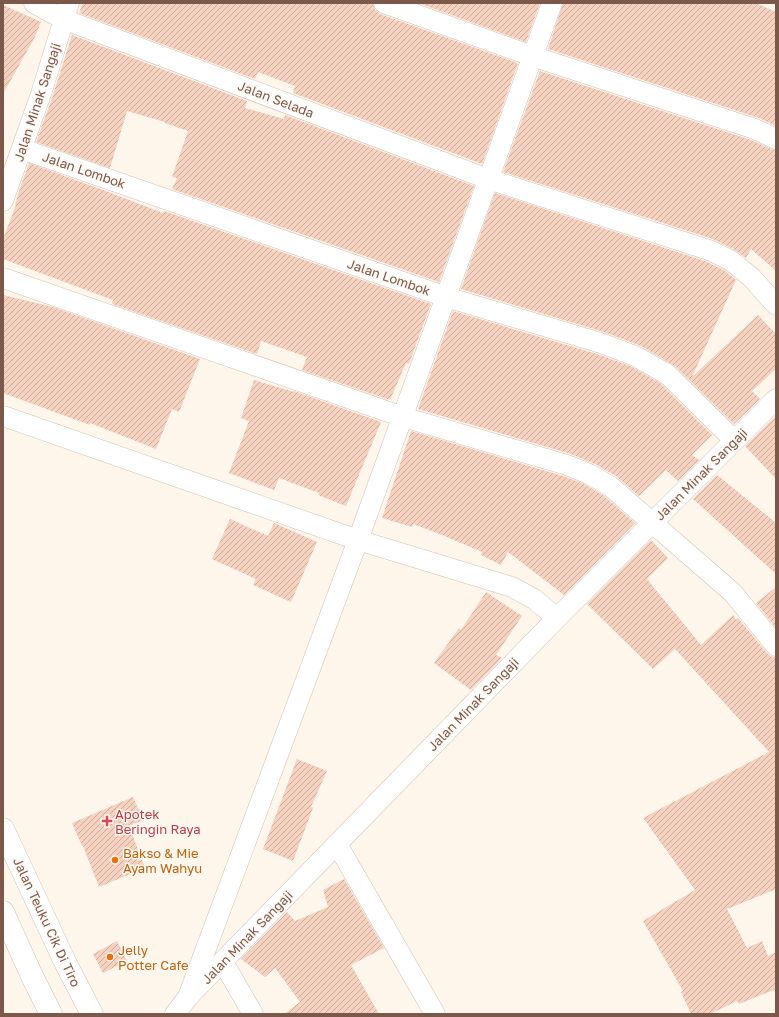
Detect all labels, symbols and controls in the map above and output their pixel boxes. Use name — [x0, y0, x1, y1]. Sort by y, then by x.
street label: Jalan Minak Sangaji — [10, 41, 64, 163]
street label: Jalan Selada — [236, 77, 316, 121]
street label: Jalan Lombok — [40, 148, 128, 192]
street label: Jalan Lombok — [345, 255, 433, 299]
street label: Jalan Minak Sangaji — [652, 425, 750, 523]
street label: Jalan Minak Sangaji — [424, 654, 522, 754]
place label: Apotek Beringin Raya — [115, 806, 201, 837]
marker: Apotek Beringin Raya — [102, 816, 112, 826]
place label: Bakso & Mie Ayam Wahyu — [123, 845, 202, 876]
street label: Jalan Teuku Cik Di Tiro — [10, 855, 84, 989]
marker: Bakso & Mie Ayam Wahyu — [110, 855, 120, 865]
street label: Jalan Minak Sangaji — [198, 887, 296, 987]
place label: Jelly Potter Cafe — [118, 942, 189, 973]
marker: Jelly Potter Cafe — [105, 952, 115, 962]

